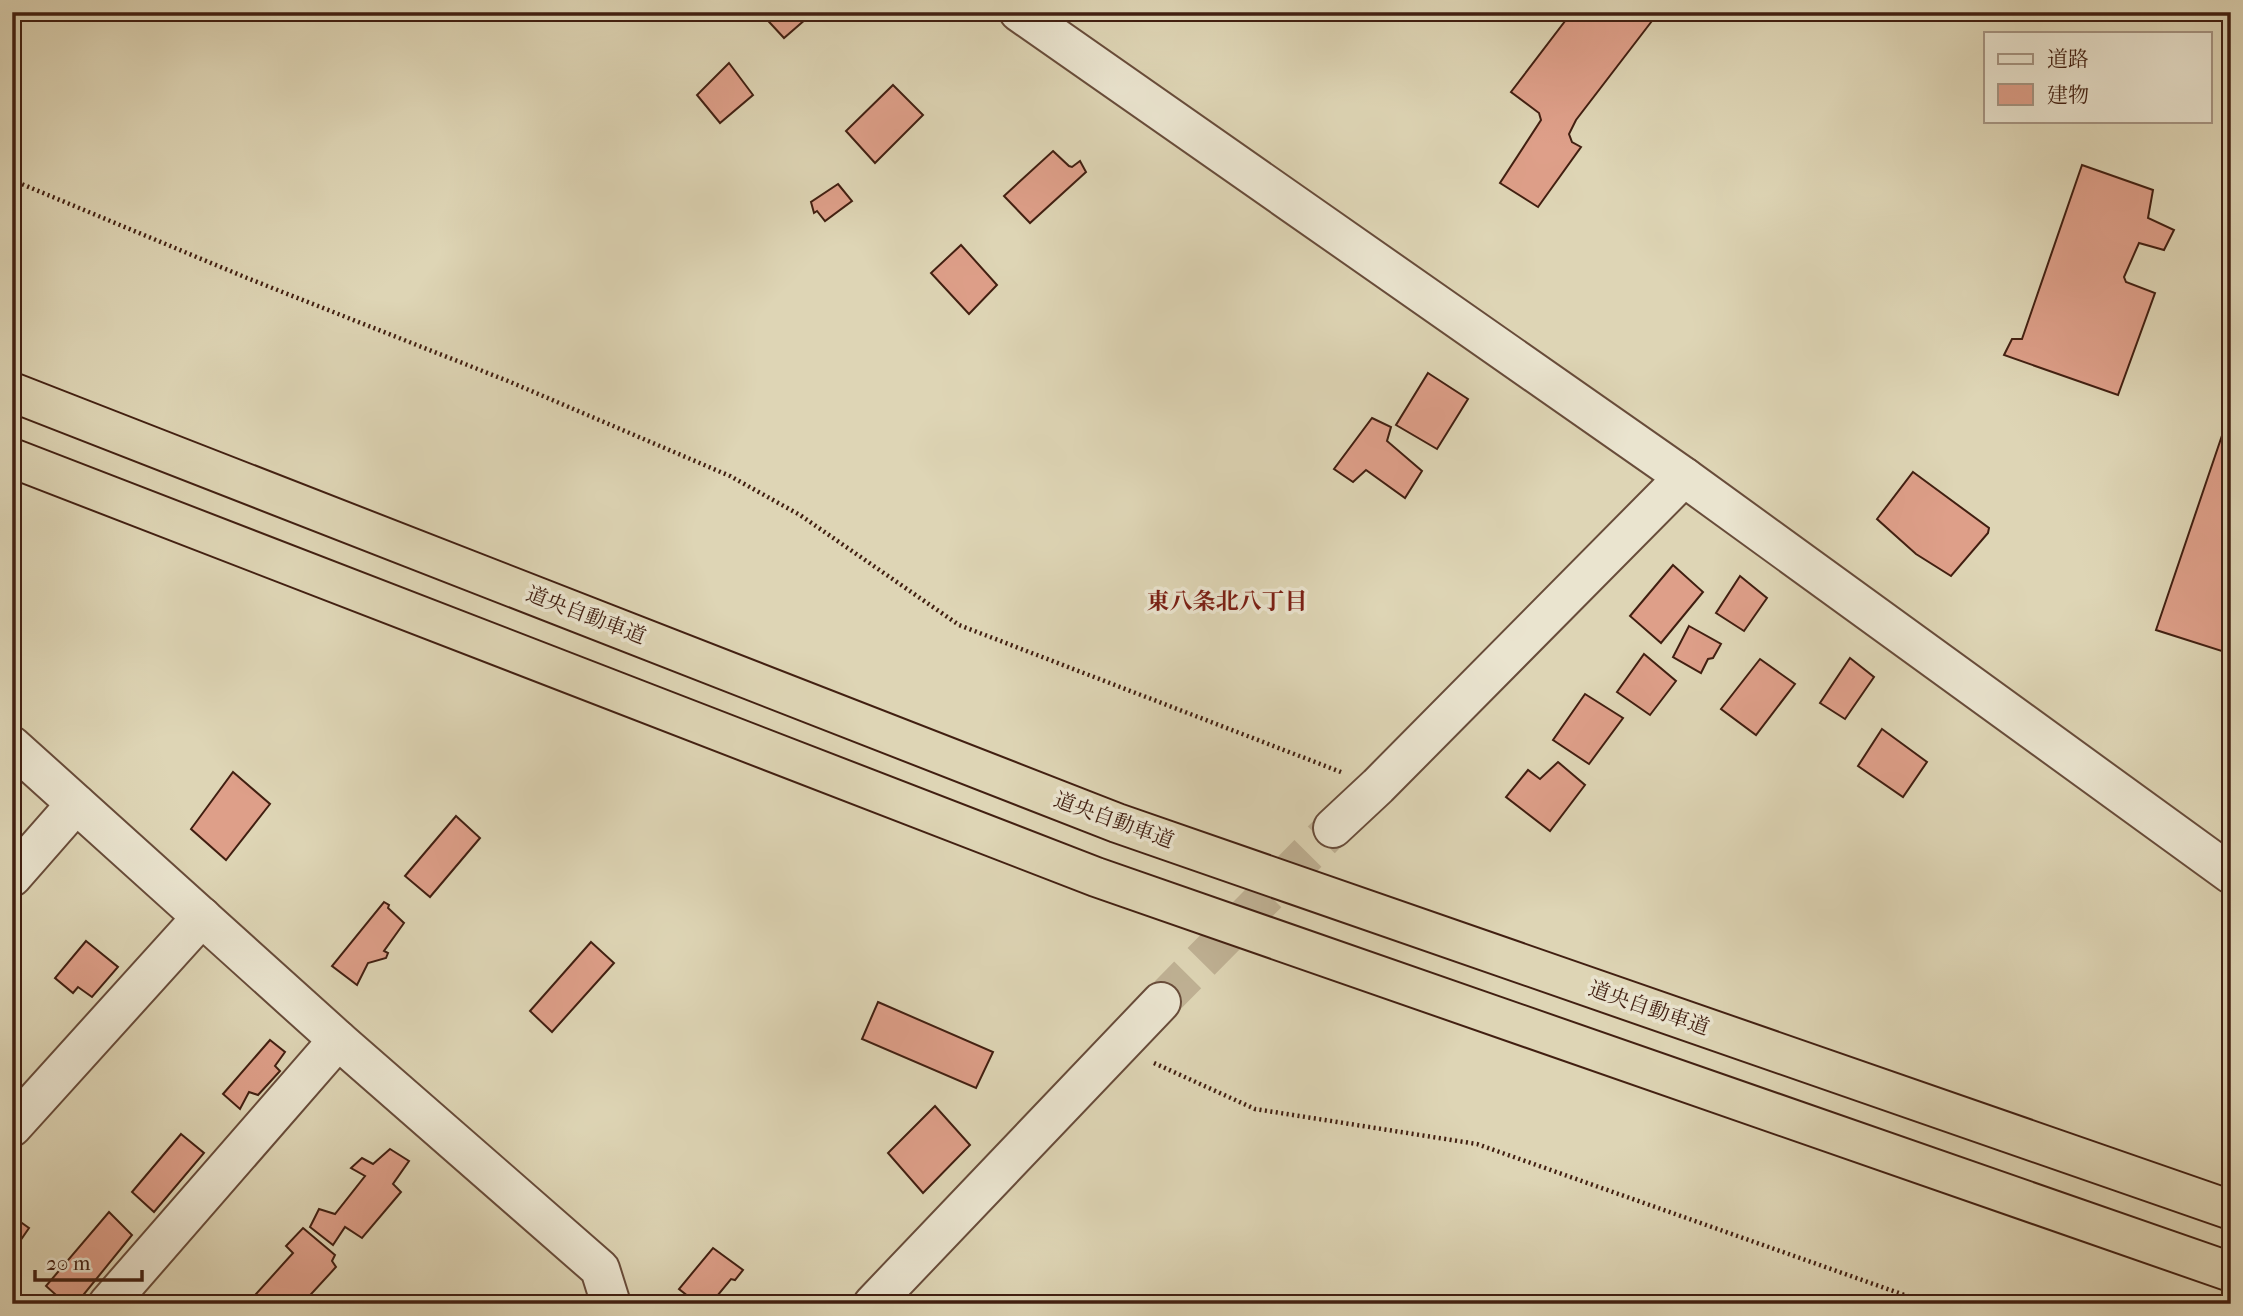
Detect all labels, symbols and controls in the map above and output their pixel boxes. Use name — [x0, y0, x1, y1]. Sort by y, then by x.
legend — [1984, 32, 2212, 122]
text: 道路 — [2047, 47, 2089, 71]
text: 建物 — [2047, 83, 2089, 107]
street label: 道央自動車道 — [523, 581, 649, 649]
district label: 東八条北八丁目 — [1147, 588, 1308, 615]
street label: 道央自動車道 — [1051, 787, 1177, 853]
street label: 道央自動車道 — [1586, 976, 1712, 1040]
scale bar — [35, 1239, 142, 1283]
text: 20 m — [46, 1251, 91, 1275]

